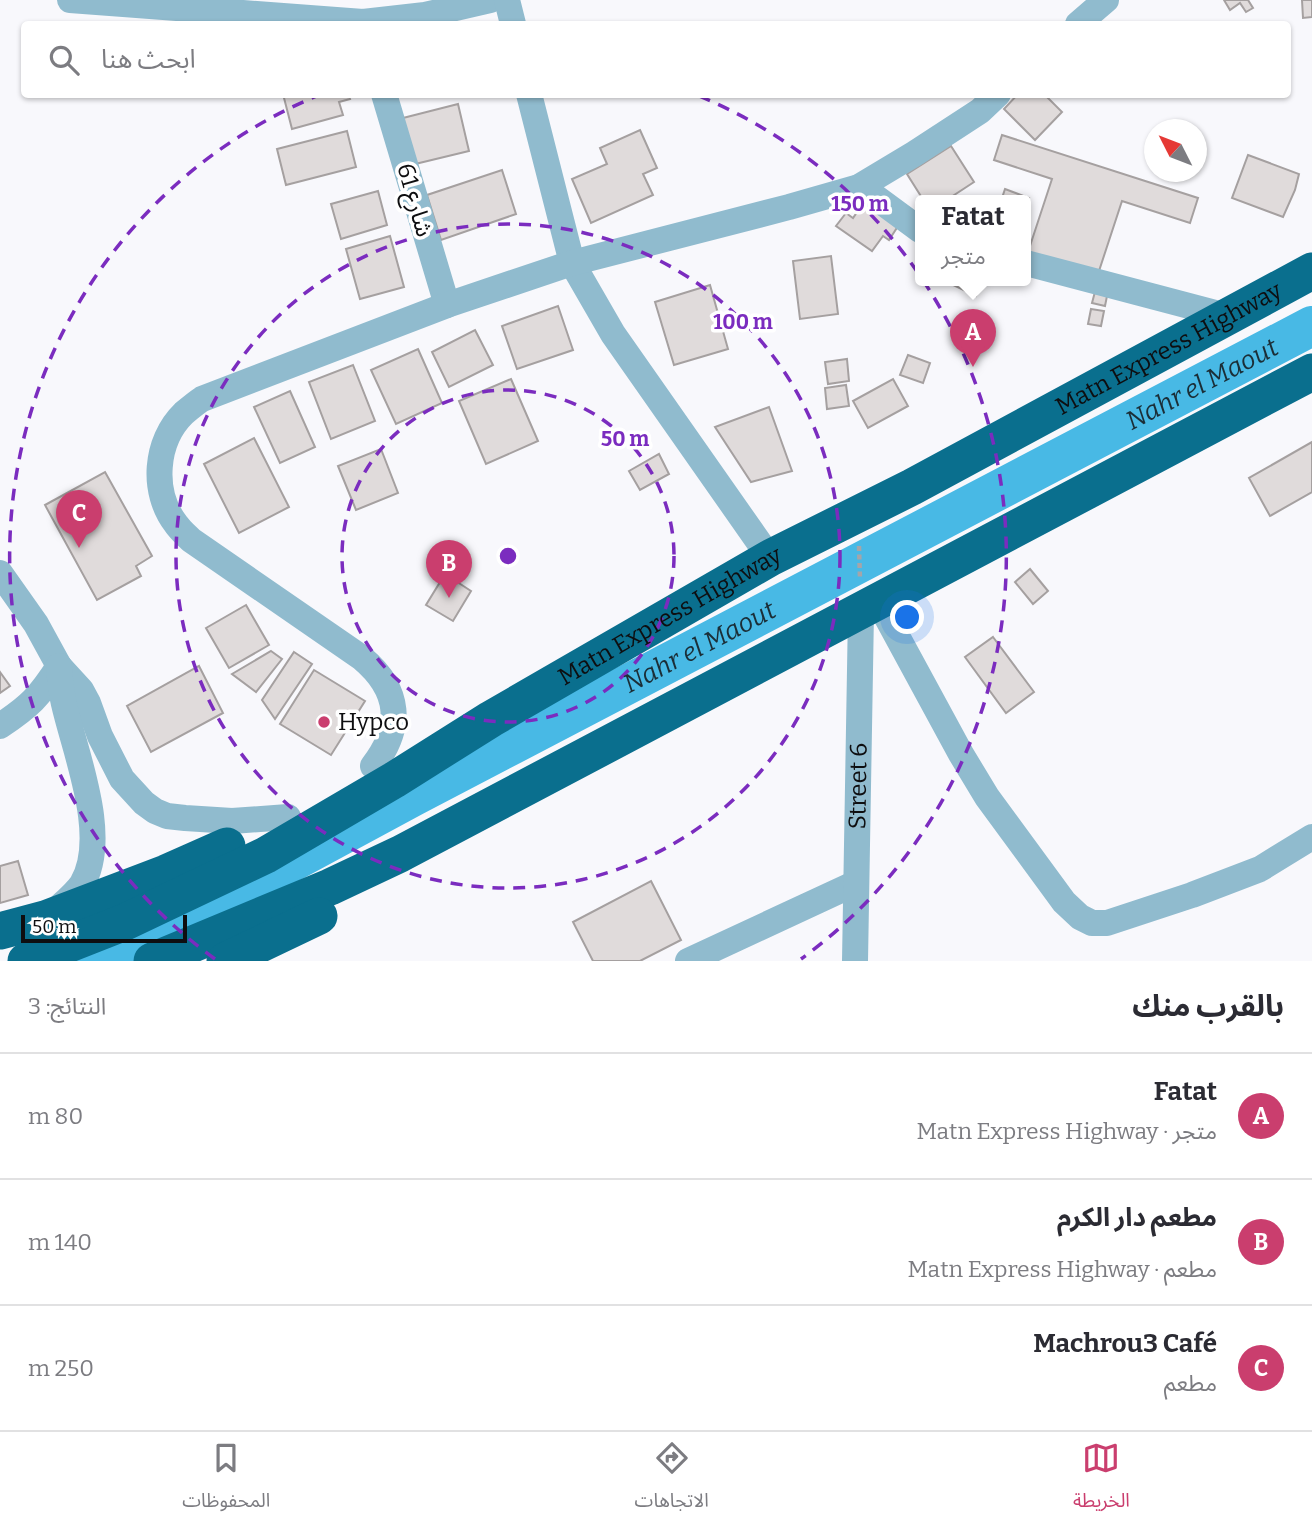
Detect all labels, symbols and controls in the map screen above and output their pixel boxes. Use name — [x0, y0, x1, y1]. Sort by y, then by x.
search box — [21, 21, 1291, 98]
icon: search — [45, 41, 83, 79]
text: ابحث هنا — [101, 44, 196, 75]
north arrow — [1144, 119, 1207, 182]
street label: شارع 61 — [388, 160, 439, 241]
text: 150 m — [831, 191, 889, 217]
popup — [915, 195, 1031, 286]
text: Fatat — [941, 201, 1005, 232]
text: متجر — [941, 242, 986, 270]
street label: Matn Express Highway — [1051, 276, 1287, 421]
text: 100 m — [713, 309, 773, 335]
pin: A — [950, 309, 996, 367]
water label: Nahr el Maout — [1120, 331, 1284, 436]
text: 50 m — [601, 426, 649, 452]
pin: C — [56, 490, 102, 548]
pin: B — [426, 540, 472, 598]
street label: Matn Express Highway — [553, 540, 786, 691]
centre of rings — [496, 544, 520, 568]
water label: Nahr el Maout — [618, 594, 781, 699]
your location — [890, 600, 924, 634]
place label: Hypco — [338, 708, 409, 736]
marker: Hypco — [316, 714, 332, 730]
street label: Street 6 — [843, 742, 873, 830]
scale bar — [21, 912, 187, 944]
text: 50 m — [32, 915, 76, 938]
text: بالقرب منك — [1132, 988, 1284, 1024]
text: النتائج: 3 — [28, 992, 106, 1020]
text: Fatat — [1154, 1076, 1217, 1107]
text: 80 m — [28, 1102, 83, 1130]
text: A — [1253, 1102, 1269, 1130]
text: متجر · Matn Express Highway — [916, 1117, 1217, 1145]
text: مطعم دار الكرم — [1057, 1202, 1217, 1233]
text: 140 m — [28, 1228, 92, 1256]
text: B — [1254, 1228, 1268, 1256]
text: مطعم · Matn Express Highway — [907, 1255, 1217, 1283]
text: Machrou3 Café — [1033, 1328, 1217, 1359]
text: 250 m — [28, 1354, 94, 1382]
text: C — [1254, 1354, 1268, 1382]
text: مطعم — [1164, 1369, 1217, 1397]
tab: المحفوظات — [182, 1439, 270, 1521]
tab: الاتجاهات — [635, 1439, 709, 1521]
tab: الخريطة — [1073, 1439, 1130, 1521]

